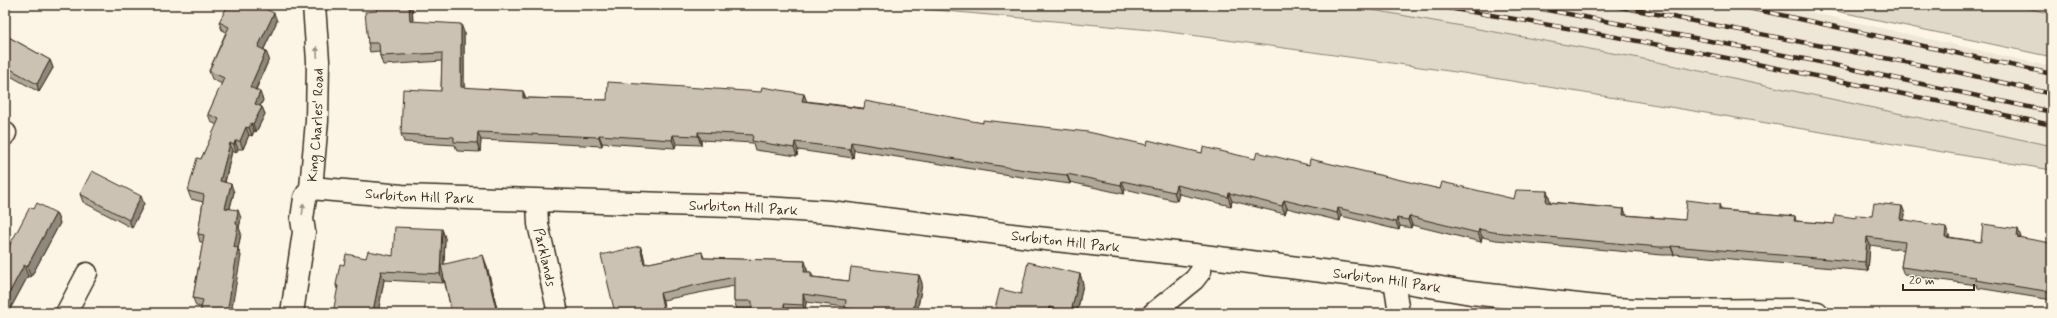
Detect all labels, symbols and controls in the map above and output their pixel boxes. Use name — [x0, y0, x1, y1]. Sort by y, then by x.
one-way arrow — [313, 46, 320, 58]
street label: King Charles' Road — [304, 68, 328, 183]
street label: Surbiton Hill Park — [364, 185, 475, 208]
street label: Surbiton Hill Park — [689, 197, 799, 220]
one-way arrow — [300, 203, 306, 215]
street label: Parklands — [529, 226, 560, 288]
street label: Surbiton Hill Park — [1010, 227, 1121, 257]
street label: Surbiton Hill Park — [1332, 264, 1443, 298]
scale bar — [1903, 266, 1974, 292]
text: 20 m — [1909, 273, 1935, 289]

